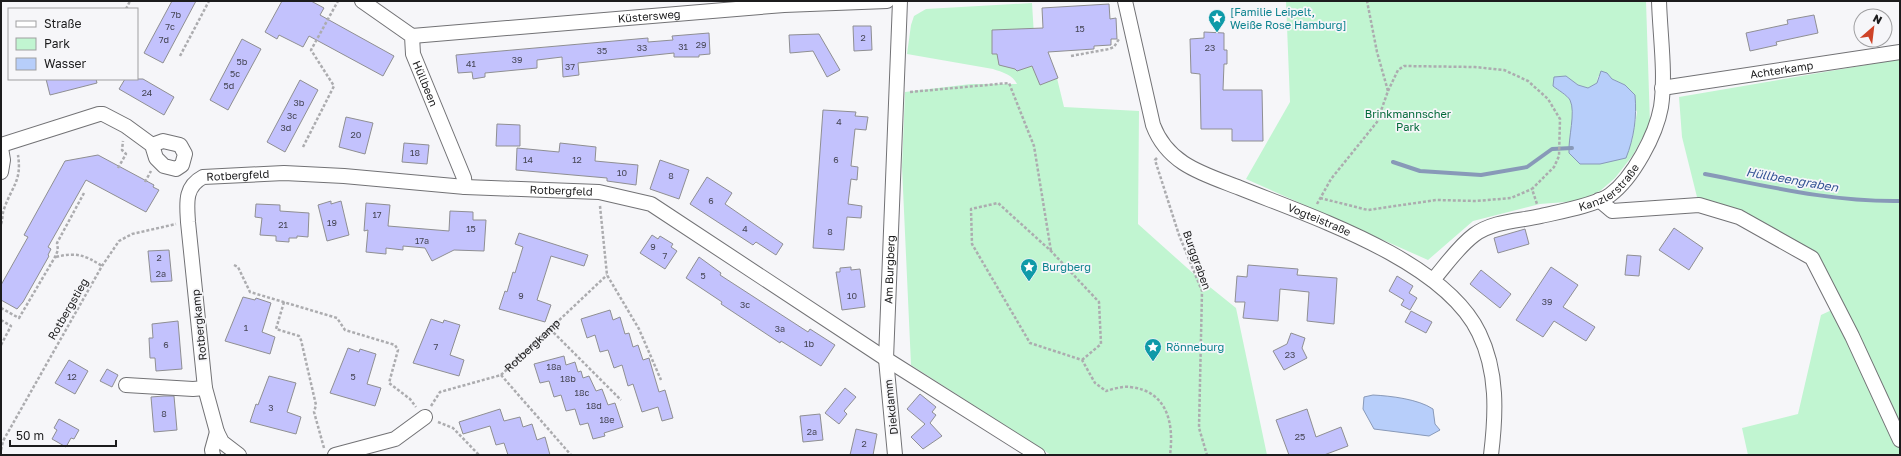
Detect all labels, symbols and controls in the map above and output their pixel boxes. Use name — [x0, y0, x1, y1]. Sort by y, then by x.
place label: [Familie Leipelt, Weiße Rose Hamburg] — [1230, 5, 1347, 31]
street label: Küstersweg — [617, 7, 681, 25]
legend — [8, 8, 138, 80]
place icon: [Familie Leipelt, Weiße Rose Hamburg] — [1207, 8, 1227, 33]
north arrow — [1853, 8, 1893, 48]
house number: 7b — [171, 9, 182, 20]
text: N — [1871, 11, 1885, 26]
text: Straße — [44, 16, 82, 31]
house number: 7c — [165, 21, 175, 32]
house number: 15 — [1075, 23, 1085, 34]
house number: 2 — [860, 32, 866, 43]
house number: 7d — [159, 34, 169, 45]
text: Park — [44, 36, 70, 51]
house number: 29 — [696, 39, 706, 50]
house number: 31 — [678, 41, 688, 52]
house number: 33 — [637, 42, 647, 53]
house number: 23 — [1205, 42, 1215, 53]
house number: 35 — [597, 45, 607, 56]
house number: 39 — [512, 54, 522, 65]
text: Wasser — [44, 56, 87, 71]
house number: 5b — [237, 56, 248, 67]
street label: Hüllbeen — [410, 58, 441, 108]
house number: 41 — [466, 58, 477, 69]
street label: Achterkamp — [1749, 58, 1814, 81]
house number: 37 — [565, 61, 575, 72]
house number: 5c — [230, 68, 240, 79]
house number: 5d — [224, 80, 234, 91]
house number: 24 — [142, 87, 153, 98]
house number: 3b — [294, 97, 305, 108]
park label: Brinkmannscher Park — [1365, 107, 1452, 133]
house number: 3c — [287, 110, 297, 121]
house number: 4 — [836, 116, 842, 127]
house number: 3d — [281, 122, 291, 133]
house number: 20 — [351, 129, 362, 140]
house number: 18 — [410, 147, 420, 158]
house number: 14 — [523, 154, 533, 165]
house number: 12 — [572, 154, 582, 165]
house number: 6 — [833, 154, 839, 165]
street label: Kanzlerstraße — [1577, 161, 1641, 213]
water label: Hüllbeengraben — [1745, 164, 1840, 195]
street label: Rotbergfeld — [206, 167, 270, 183]
house number: 10 — [617, 167, 627, 178]
house number: 8 — [668, 170, 674, 181]
street label: Rotbergfeld — [529, 182, 593, 198]
house number: 6 — [708, 195, 714, 206]
street label: Vogteistraße — [1286, 200, 1353, 238]
house number: 17 — [372, 209, 382, 220]
house number: 19 — [327, 217, 337, 228]
house number: 21 — [278, 219, 288, 230]
house number: 15 — [466, 223, 476, 234]
house number: 4 — [742, 223, 748, 234]
house number: 8 — [827, 226, 833, 237]
street label: Burggraben — [1181, 228, 1214, 291]
house number: 17a — [415, 235, 429, 246]
street label: Am Burgberg — [881, 235, 897, 304]
house number: 9 — [650, 241, 656, 252]
house number: 7 — [663, 250, 668, 261]
house number: 2 — [156, 252, 162, 263]
place icon: Burgberg — [1019, 257, 1039, 282]
place label: Burgberg — [1042, 260, 1091, 273]
house number: 2a — [156, 268, 166, 279]
house number: 5 — [700, 270, 706, 281]
street label: Rotbergstieg — [45, 276, 90, 342]
street label: Rotbergkamp — [188, 289, 209, 361]
house number: 9 — [518, 290, 524, 301]
house number: 10 — [847, 290, 857, 301]
house number: 39 — [1542, 296, 1552, 307]
house number: 3c — [740, 299, 750, 310]
street label: Rotbergkamp — [502, 316, 563, 374]
house number: 1 — [244, 322, 249, 333]
house number: 3a — [775, 323, 785, 334]
place icon: Rönneburg — [1143, 337, 1163, 362]
house number: 1b — [804, 338, 814, 349]
house number: 6 — [163, 339, 169, 350]
place label: Rönneburg — [1166, 340, 1224, 353]
house number: 7 — [434, 341, 439, 352]
house number: 23 — [1285, 349, 1295, 360]
house number: 18a — [547, 361, 561, 372]
house number: 12 — [67, 371, 77, 382]
house number: 5 — [350, 371, 356, 382]
house number: 18b — [560, 373, 576, 384]
street label: Diekdamm — [881, 379, 900, 435]
house number: 18c — [575, 387, 589, 398]
house number: 18d — [586, 400, 602, 411]
house number: 3 — [268, 402, 274, 413]
house number: 8 — [161, 408, 167, 419]
house number: 18e — [599, 414, 615, 425]
scale bar — [10, 422, 116, 448]
house number: 2a — [807, 426, 817, 437]
text: 50 m — [16, 428, 44, 443]
house number: 25 — [1295, 431, 1305, 442]
house number: 2 — [861, 438, 867, 449]

